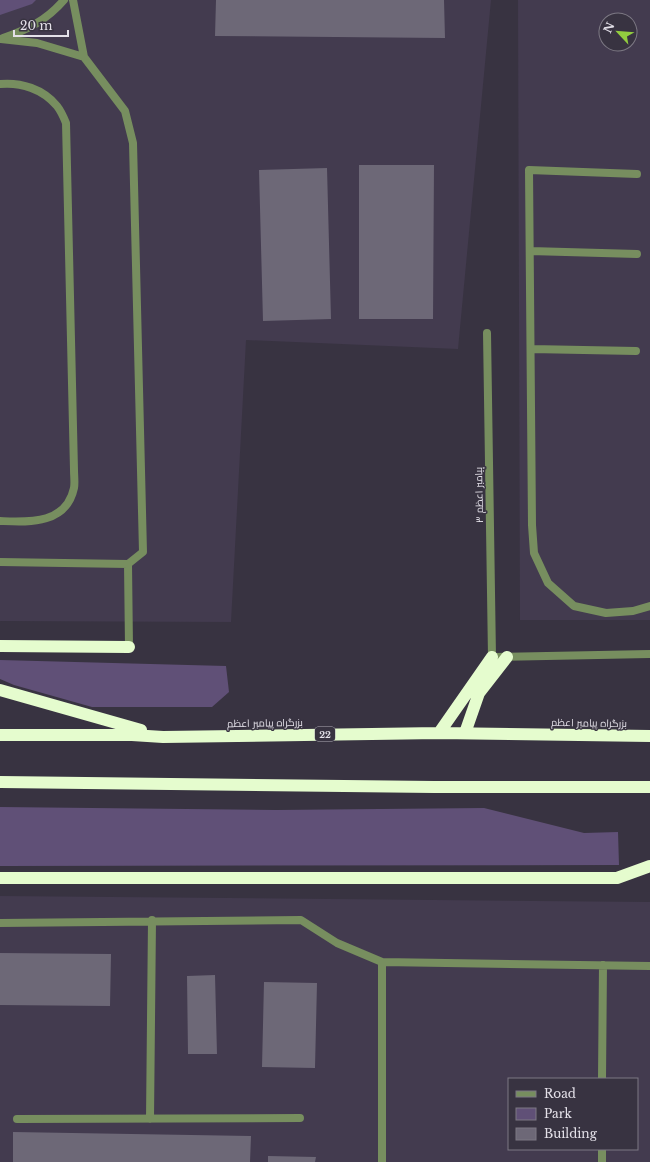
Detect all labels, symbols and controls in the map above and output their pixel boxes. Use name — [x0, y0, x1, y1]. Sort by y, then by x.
scale bar — [14, 12, 68, 38]
north arrow — [598, 12, 638, 52]
text: 20 m — [20, 18, 52, 33]
text: N — [600, 19, 618, 35]
street label: پیامبر اعظم ۳ — [472, 466, 487, 523]
street label: بزرگراه پیامبر اعظم — [227, 716, 303, 731]
street label: بزرگراه پیامبر اعظم — [551, 716, 627, 731]
road number: 22 — [315, 727, 335, 741]
legend — [508, 1078, 638, 1150]
text: Road — [544, 1086, 576, 1101]
text: Park — [544, 1106, 572, 1121]
text: Building — [544, 1126, 598, 1141]

